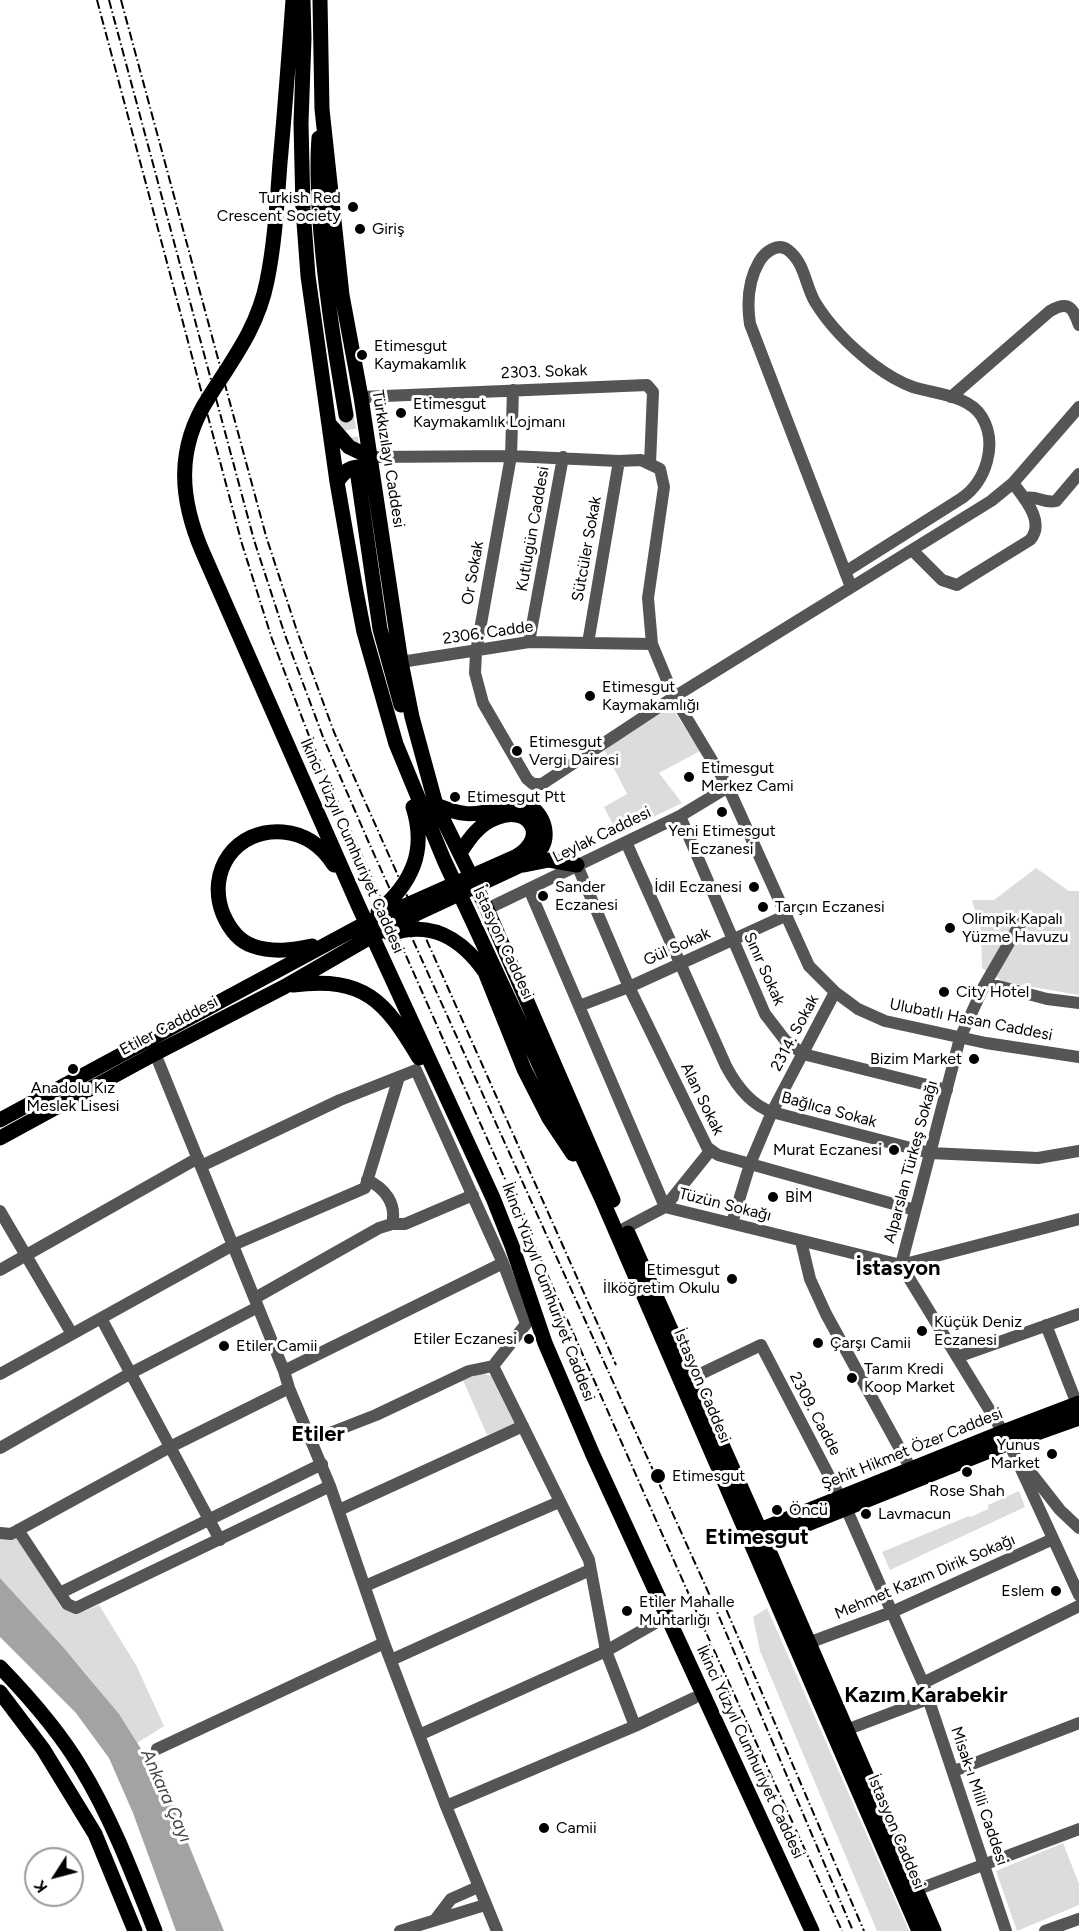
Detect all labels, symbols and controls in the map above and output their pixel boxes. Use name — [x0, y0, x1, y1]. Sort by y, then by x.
place label: Turkish Red Crescent Society — [217, 188, 341, 226]
marker: Turkish Red Crescent Society — [346, 200, 360, 214]
place label: Giriş — [372, 219, 405, 239]
marker: Giriş — [353, 222, 367, 236]
place label: Etimesgut Kaymakamlık — [374, 336, 466, 374]
marker: Etimesgut Kaymakamlık — [355, 348, 369, 362]
street label: 2303. Sokak — [500, 361, 588, 383]
street label: Türkkızılayı Caddesi — [368, 389, 408, 529]
place label: Etimesgut Kaymakamlık Lojmanı — [413, 394, 565, 432]
marker: Etimesgut Kaymakamlık Lojmanı — [394, 406, 408, 420]
street label: Kutlugün Caddesi — [513, 465, 553, 593]
street label: Sütcüler Sokak — [568, 495, 606, 603]
street label: Or Sokak — [458, 540, 488, 606]
street label: 2306. Cadde — [441, 617, 535, 649]
place label: Etimesgut Kaymakamlığı — [602, 677, 700, 715]
marker: Etimesgut Kaymakamlığı — [583, 689, 597, 703]
place label: Etimesgut Vergi Dairesi — [529, 732, 619, 770]
street label: İkinci Yüzyıl Cumhuriyet Caddesi — [296, 736, 408, 956]
marker: Etimesgut Vergi Dairesi — [510, 744, 524, 758]
place label: Etimesgut Merkez Cami — [701, 758, 794, 796]
marker: Etimesgut Merkez Cami — [682, 770, 696, 784]
place label: Etimesgut Ptt — [467, 787, 566, 807]
marker: Etimesgut Ptt — [448, 790, 462, 804]
street label: Leylak Caddesi — [550, 803, 654, 867]
marker: Yeni Etimesgut Eczanesi — [715, 805, 729, 819]
place label: Yeni Etimesgut Eczanesi — [668, 821, 776, 859]
place label: Sander Eczanesi — [555, 877, 618, 915]
place label: İdil Eczanesi — [654, 877, 742, 897]
marker: İdil Eczanesi — [747, 880, 761, 894]
street label: İstasyon Caddesi — [468, 884, 538, 1002]
marker: Sander Eczanesi — [536, 889, 550, 903]
place label: Tarçın Eczanesi — [775, 897, 885, 917]
marker: Tarçın Eczanesi — [756, 900, 770, 914]
place label: Olimpik Kapalı Yüzme Havuzu — [962, 909, 1068, 947]
marker: Olimpik Kapalı Yüzme Havuzu — [943, 921, 957, 935]
street label: Gül Sokak — [641, 924, 713, 970]
street label: Sınır Sokak — [739, 929, 789, 1009]
place label: City Hotel — [956, 982, 1029, 1002]
marker: City Hotel — [937, 985, 951, 999]
street label: 2314. Sokak — [767, 991, 823, 1075]
street label: Etiler Cadddesi — [117, 992, 221, 1060]
street label: Ulubatlı Hasan Caddesi — [888, 995, 1054, 1045]
place label: Bizim Market — [870, 1049, 962, 1069]
marker: Bizim Market — [967, 1052, 981, 1066]
street label: Alan Sokak — [676, 1060, 728, 1138]
marker: Anadolu Kız Meslek Lisesi — [66, 1062, 80, 1076]
place label: Anadolu Kız Meslek Lisesi — [26, 1078, 120, 1116]
street label: Alparslan Türkeş Sokağı — [880, 1079, 942, 1245]
street label: Bağlıca Sokak — [779, 1088, 879, 1132]
place label: Murat Eczanesi — [773, 1140, 882, 1160]
marker: Murat Eczanesi — [887, 1143, 901, 1157]
street label: İkinci Yüzyıl Cumhuriyet Caddesi — [497, 1180, 599, 1404]
street label: Tüzün Sokağı — [677, 1184, 773, 1226]
place label: BİM — [785, 1187, 813, 1207]
marker: BİM — [766, 1190, 780, 1204]
district label: İstasyon — [856, 1256, 940, 1282]
place label: Etimesgut İlköğretim Okulu — [603, 1260, 720, 1298]
marker: Etimesgut İlköğretim Okulu — [725, 1272, 739, 1286]
place label: Küçük Deniz Eczanesi — [934, 1312, 1022, 1350]
marker: Küçük Deniz Eczanesi — [915, 1324, 929, 1338]
street label: İstasyon Caddesi — [669, 1326, 735, 1446]
place label: Etiler Eczanesi — [413, 1329, 517, 1349]
marker: Etiler Eczanesi — [522, 1332, 536, 1346]
place label: Çarşı Camii — [830, 1333, 911, 1353]
place label: Etiler Camii — [236, 1336, 318, 1356]
marker: Çarşı Camii — [811, 1336, 825, 1350]
marker: Etiler Camii — [217, 1339, 231, 1353]
place label: Tarım Kredi Koop Market — [864, 1359, 955, 1397]
street label: 2309. Cadde — [785, 1369, 845, 1459]
marker: Tarım Kredi Koop Market — [845, 1371, 859, 1385]
street label: Şehit Hikmet Özer Caddesi — [819, 1404, 1005, 1494]
district label: Etiler — [291, 1422, 345, 1448]
place label: Yunus Market — [991, 1435, 1040, 1473]
marker: Yunus Market — [1045, 1447, 1059, 1461]
marker: Rose Shah — [960, 1465, 974, 1479]
place label: Etimesgut — [672, 1466, 745, 1486]
marker: Etimesgut — [649, 1467, 667, 1485]
place label: Rose Shah — [929, 1481, 1005, 1501]
place label: Öncü — [789, 1500, 828, 1520]
marker: Öncü — [770, 1503, 784, 1517]
place label: Lavmacun — [878, 1504, 951, 1524]
marker: Lavmacun — [859, 1507, 873, 1521]
district label: Etimesgut — [705, 1525, 809, 1551]
street label: Mehmet Kazım Dirik Sokağı — [832, 1530, 1018, 1624]
place label: Eslem — [1001, 1581, 1044, 1601]
marker: Eslem — [1049, 1584, 1063, 1598]
place label: Etiler Mahalle Muhtarlığı — [639, 1592, 734, 1630]
marker: Etiler Mahalle Muhtarlığı — [620, 1604, 634, 1618]
street label: İkinci Yüzyıl Cumhuriyet Caddesi — [692, 1642, 808, 1862]
district label: Kazım Karabekir — [844, 1683, 1008, 1709]
street label: Misak-ı Milli Caddesi — [946, 1724, 1012, 1868]
water label: Ankara Çayı — [136, 1746, 196, 1846]
street label: İstasyon Caddesi — [863, 1772, 929, 1892]
place label: Camii — [556, 1818, 597, 1838]
marker: Camii — [537, 1821, 551, 1835]
north arrow — [24, 1847, 84, 1907]
text: K — [30, 1877, 51, 1897]

